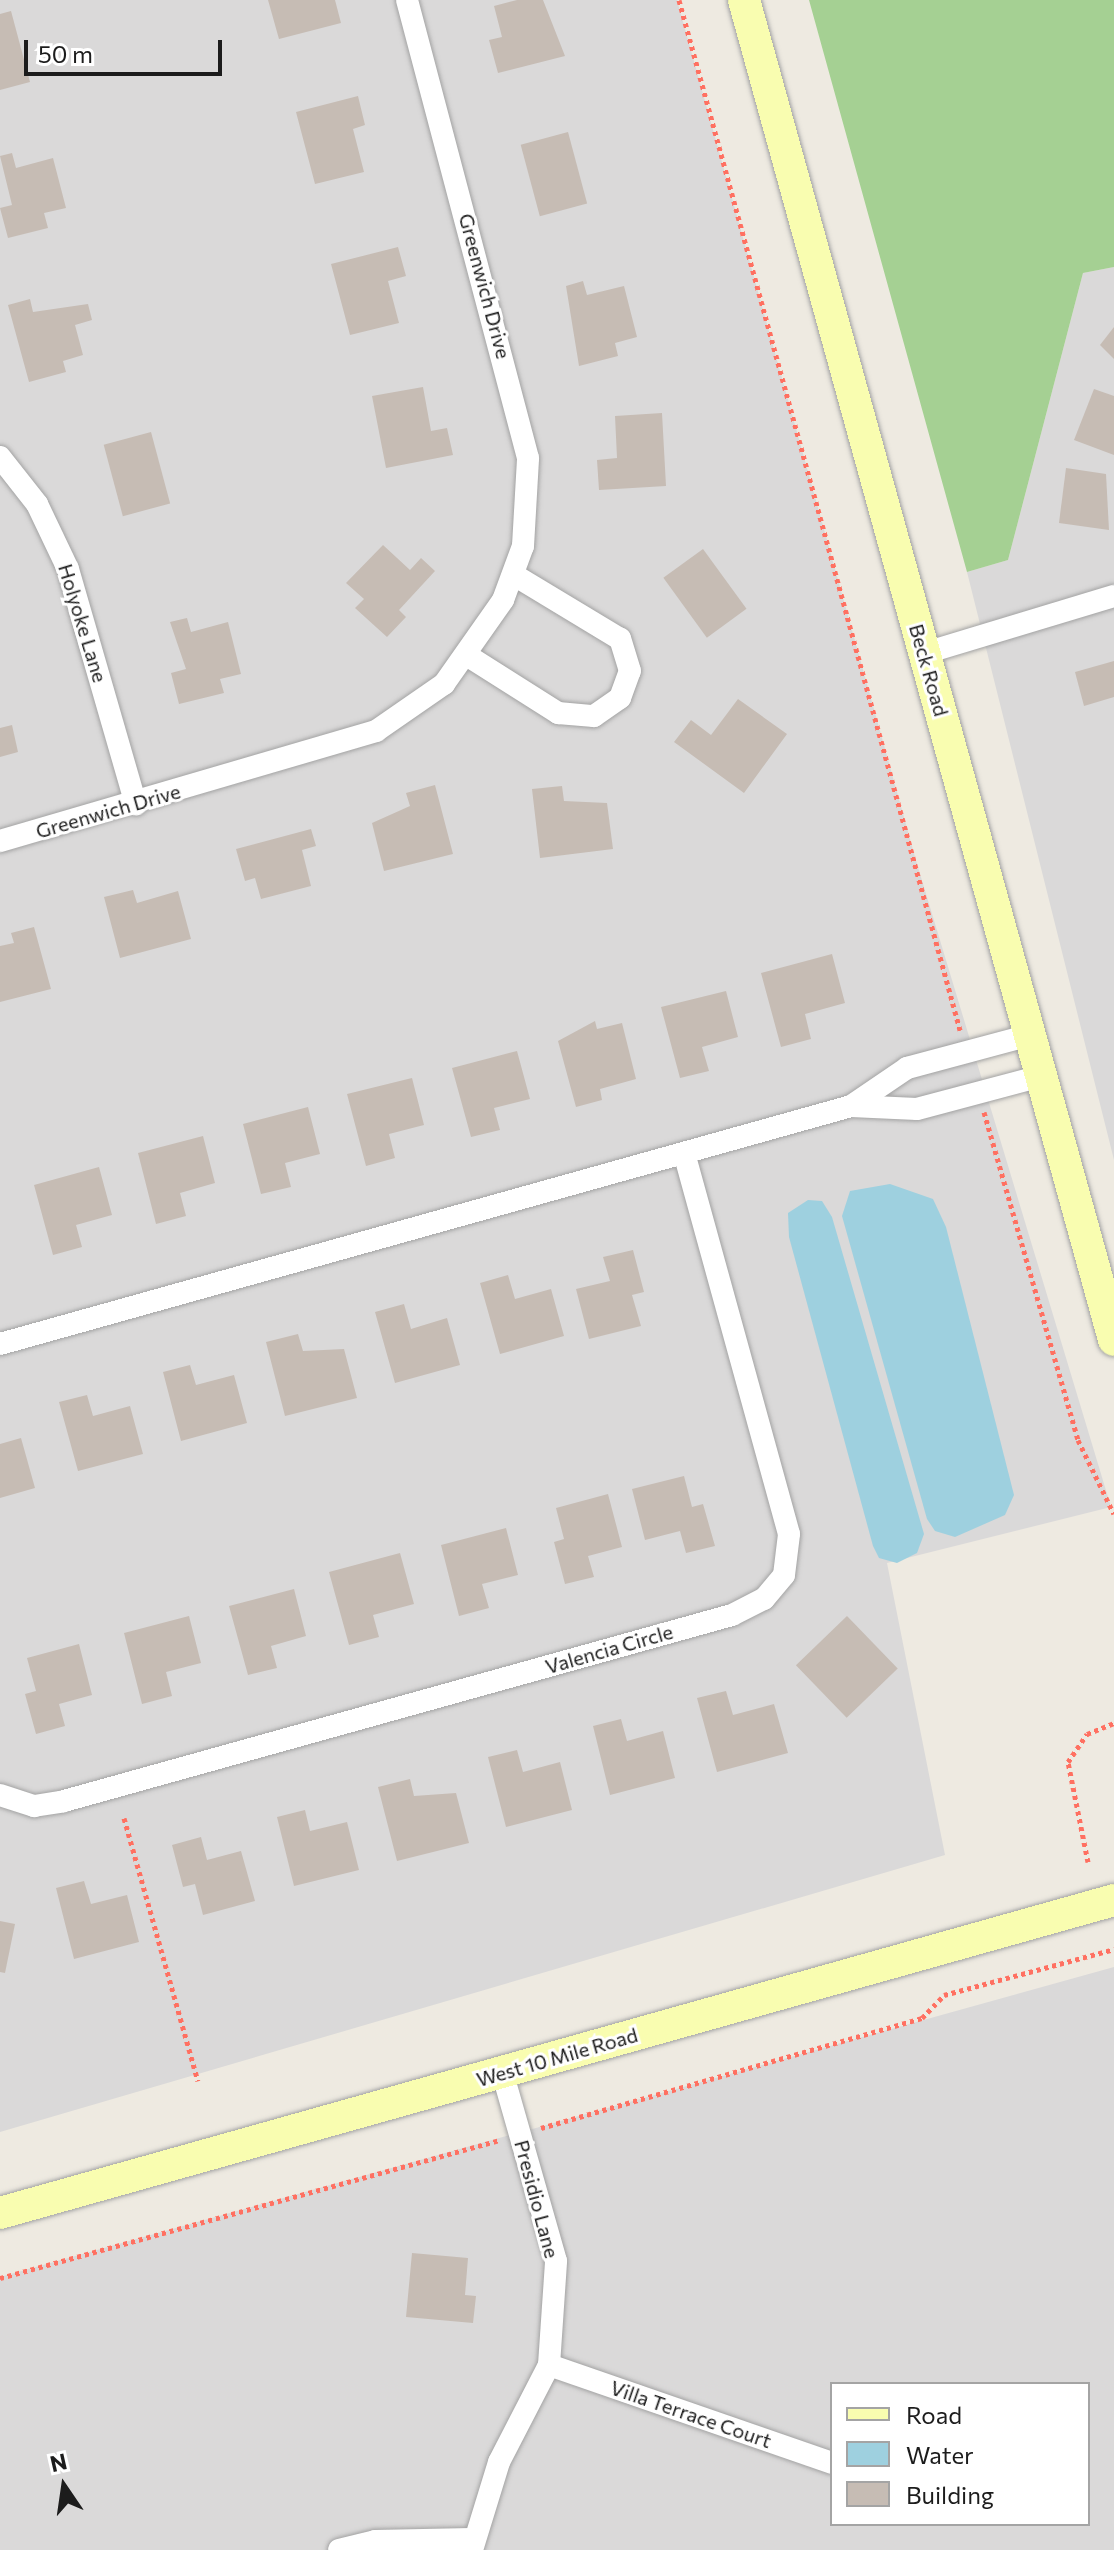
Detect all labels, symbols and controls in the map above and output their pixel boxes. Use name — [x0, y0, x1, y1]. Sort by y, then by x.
scale bar — [28, 24, 226, 74]
text: 50 m — [38, 39, 93, 68]
street label: Greenwich Drive — [454, 211, 516, 361]
street label: Holyoke Lane — [54, 561, 112, 685]
street label: Beck Road — [904, 621, 954, 719]
street label: Greenwich Drive — [33, 779, 183, 843]
street label: Valencia Circle — [542, 1619, 676, 1679]
street label: West 10 Mile Road — [474, 2023, 640, 2091]
street label: Presidio Lane — [510, 2137, 564, 2261]
street label: Villa Terrace Court — [607, 2375, 775, 2453]
legend — [830, 2382, 1090, 2526]
text: Road — [906, 2400, 962, 2429]
text: Water — [906, 2440, 974, 2469]
north arrow — [24, 2446, 104, 2526]
text: N — [47, 2447, 70, 2477]
text: Building — [906, 2480, 994, 2509]

